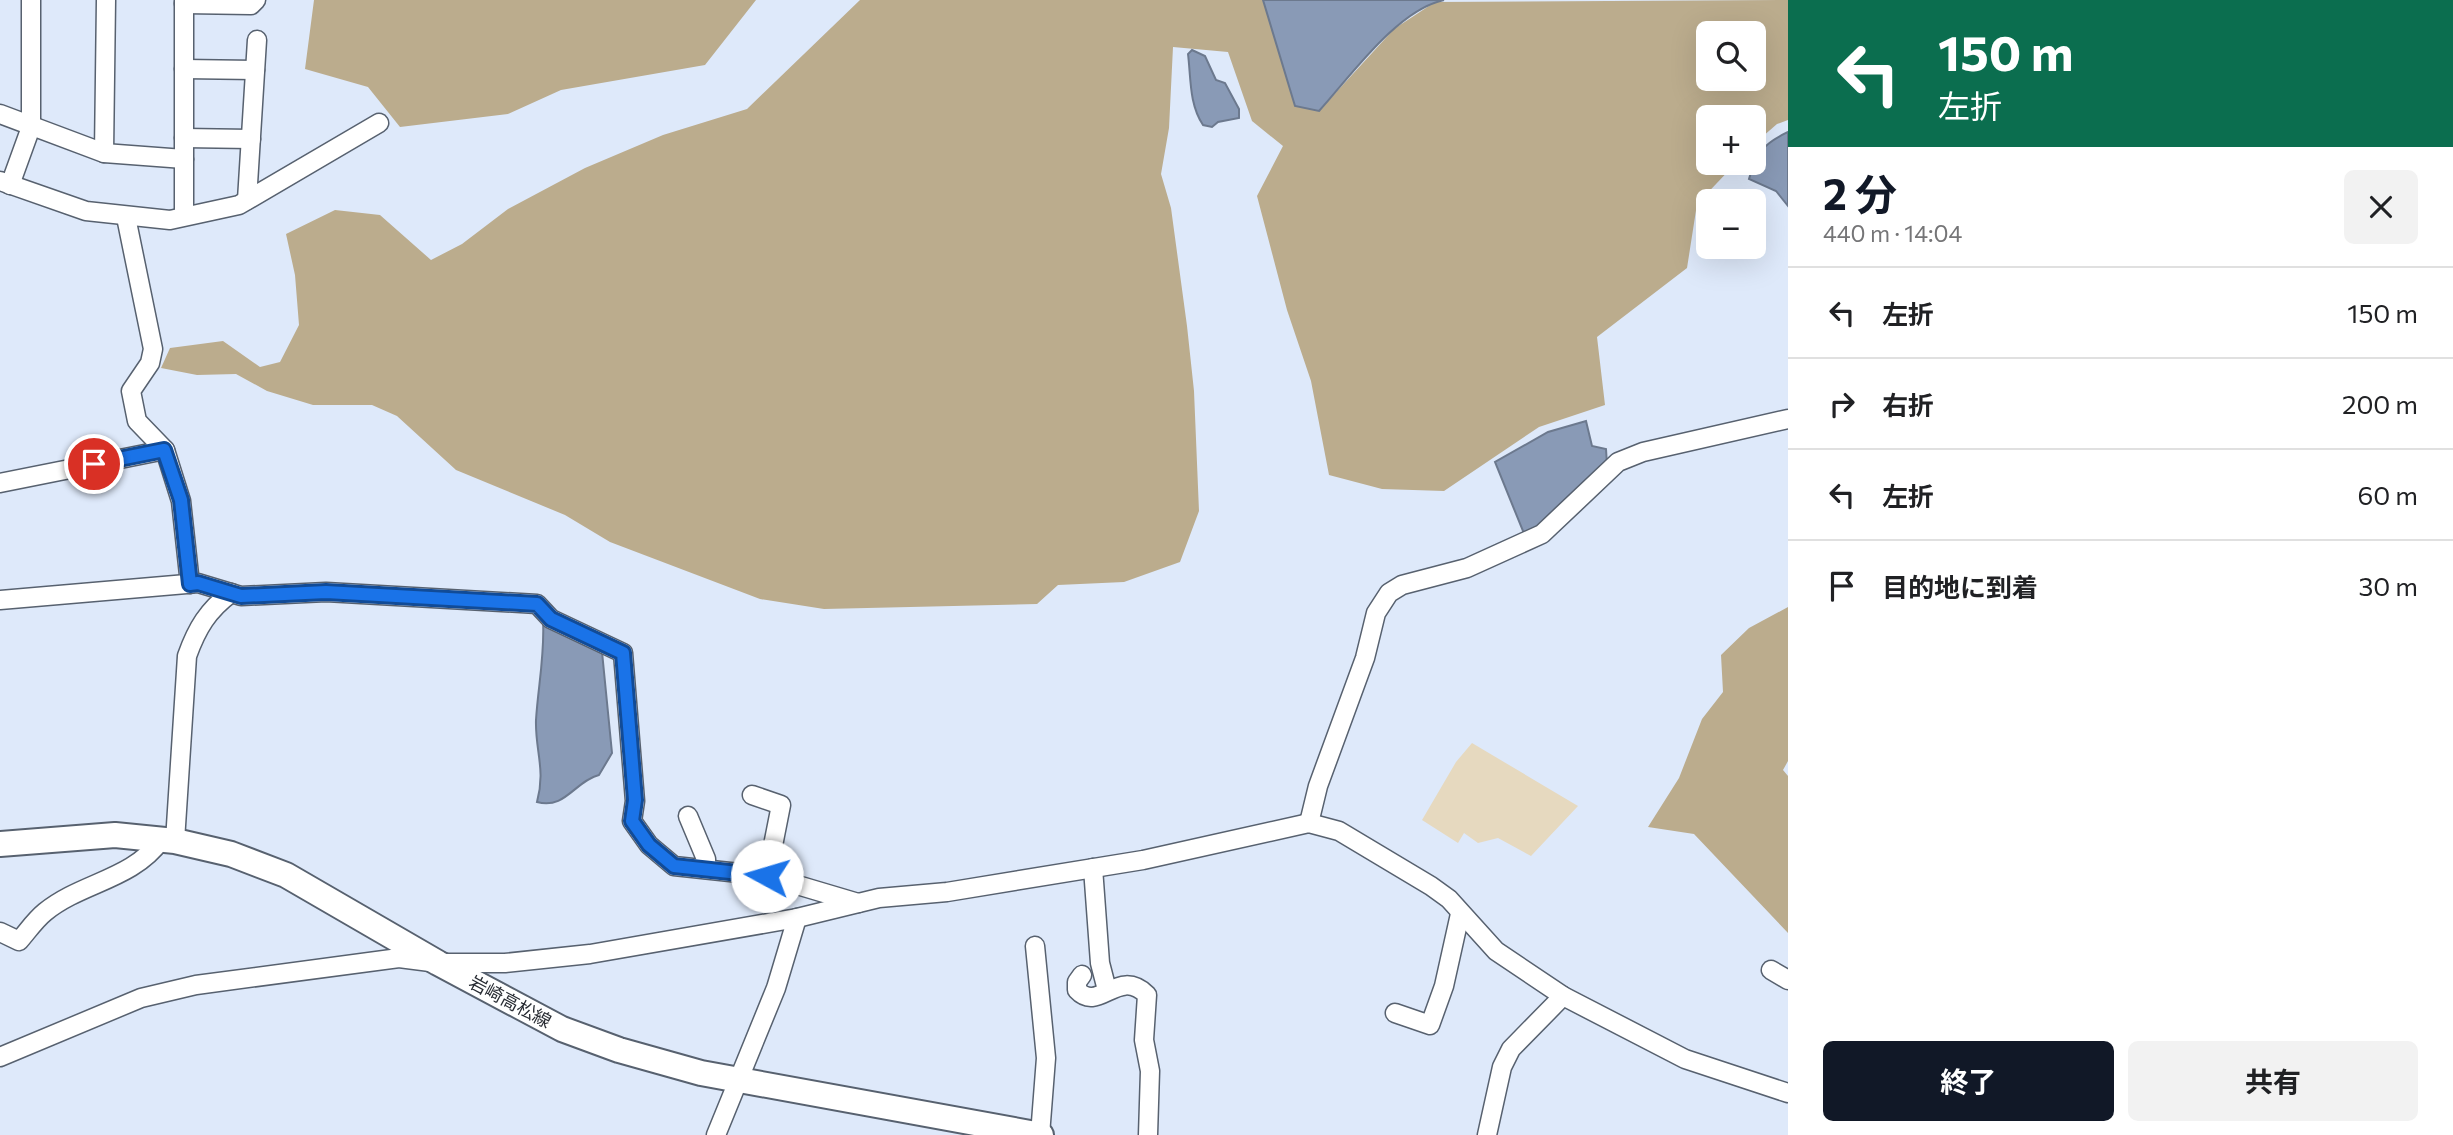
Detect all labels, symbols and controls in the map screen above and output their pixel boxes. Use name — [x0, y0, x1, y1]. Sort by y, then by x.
map controls — [1696, 21, 1766, 259]
button: search — [1696, 21, 1766, 91]
text: 150 m — [1938, 21, 2073, 81]
icon: left — [1823, 28, 1914, 119]
text: 左折 — [1938, 85, 2002, 125]
button: + — [1696, 105, 1766, 175]
text: 2 分 — [1823, 167, 1897, 219]
button: close — [2344, 170, 2418, 244]
button: − — [1696, 189, 1766, 259]
text: 440 m · 14:04 — [1823, 219, 1962, 247]
icon: left — [1823, 294, 1861, 332]
text: 150 m — [2347, 297, 2418, 328]
text: 左折 — [1882, 298, 1934, 329]
icon: right — [1823, 385, 1861, 423]
text: 200 m — [2342, 388, 2418, 419]
text: 右折 — [1882, 389, 1934, 420]
pin — [64, 434, 124, 494]
icon: arrive — [75, 445, 113, 483]
icon: left — [1823, 476, 1861, 514]
text: 60 m — [2358, 479, 2418, 510]
text: 左折 — [1882, 480, 1934, 511]
icon: arrive — [1823, 567, 1861, 605]
text: 30 m — [2359, 570, 2418, 601]
text: 目的地に到着 — [1882, 571, 2038, 602]
position arrow — [730, 839, 804, 913]
street label: 岩崎高松線 — [466, 970, 555, 1032]
button: 終了 — [1823, 1041, 2114, 1121]
button: 共有 — [2128, 1041, 2418, 1121]

